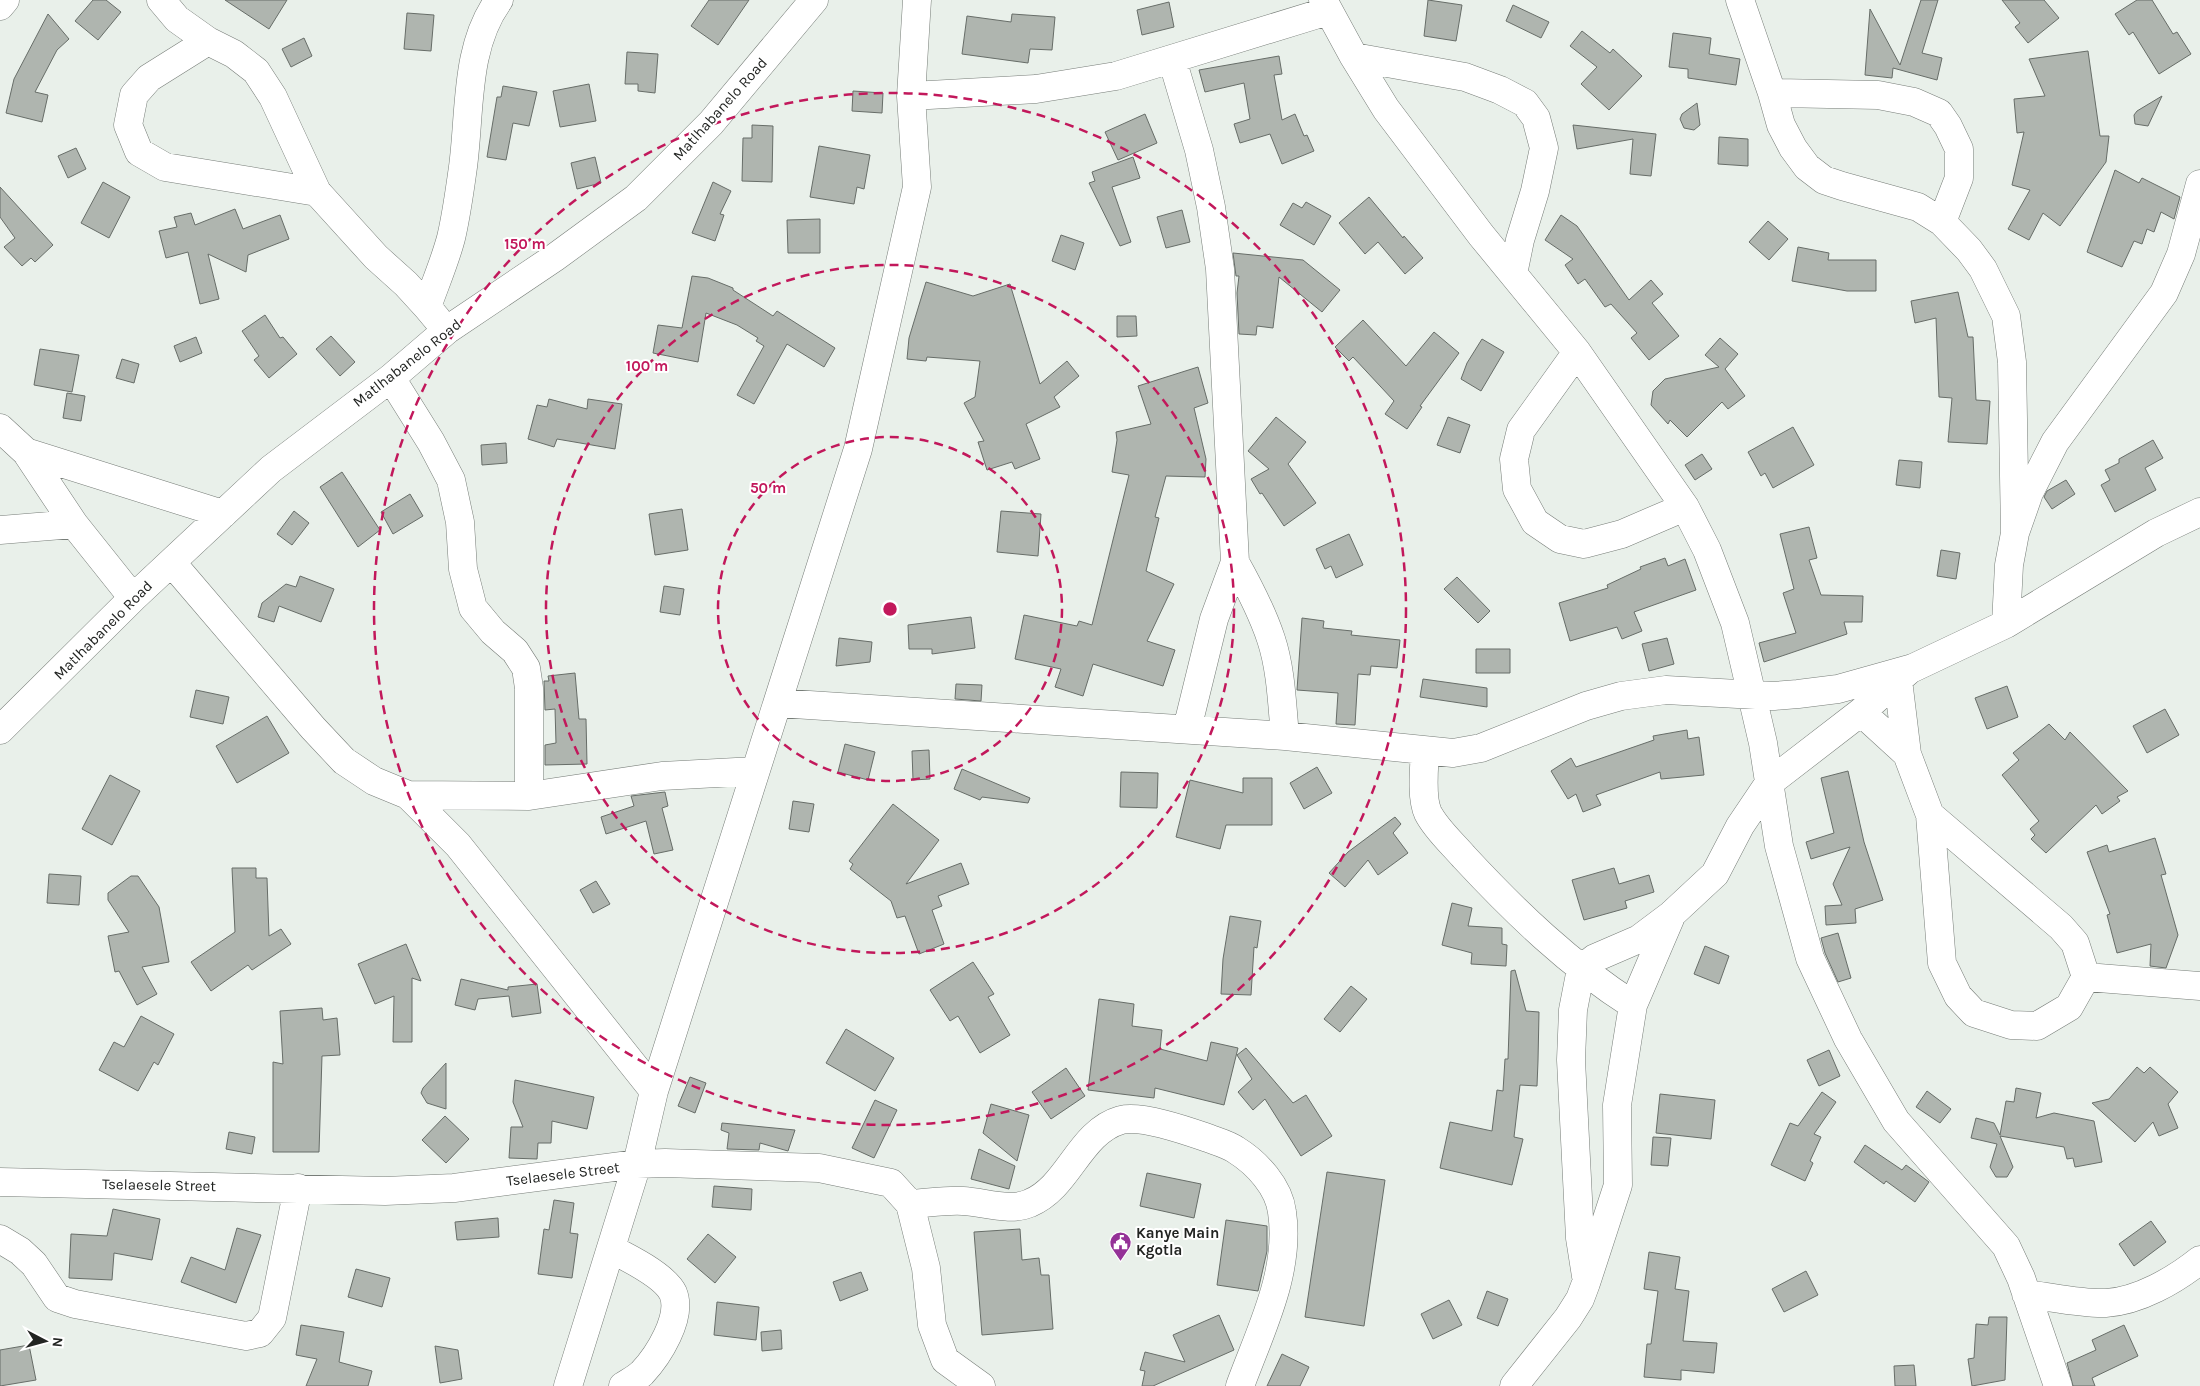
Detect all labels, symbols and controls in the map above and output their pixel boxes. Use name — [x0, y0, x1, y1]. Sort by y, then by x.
street label: Matlhabanelo Road — [669, 54, 771, 164]
text: 150 m — [504, 235, 546, 253]
street label: Matlhabanelo Road — [349, 315, 465, 411]
text: 100 m — [626, 357, 668, 375]
text: 50 m — [750, 479, 786, 497]
street label: Matlhabanelo Road — [50, 577, 156, 683]
centre of rings — [881, 600, 899, 618]
street label: Tselaesele Street — [505, 1158, 621, 1190]
street label: Tselaesele Street — [102, 1175, 217, 1195]
place label: Kanye Main Kgotla — [1136, 1224, 1219, 1259]
public building icon: Kanye Main Kgotla — [1108, 1230, 1132, 1261]
north arrow — [20, 1316, 70, 1366]
text: N — [48, 1336, 66, 1348]

